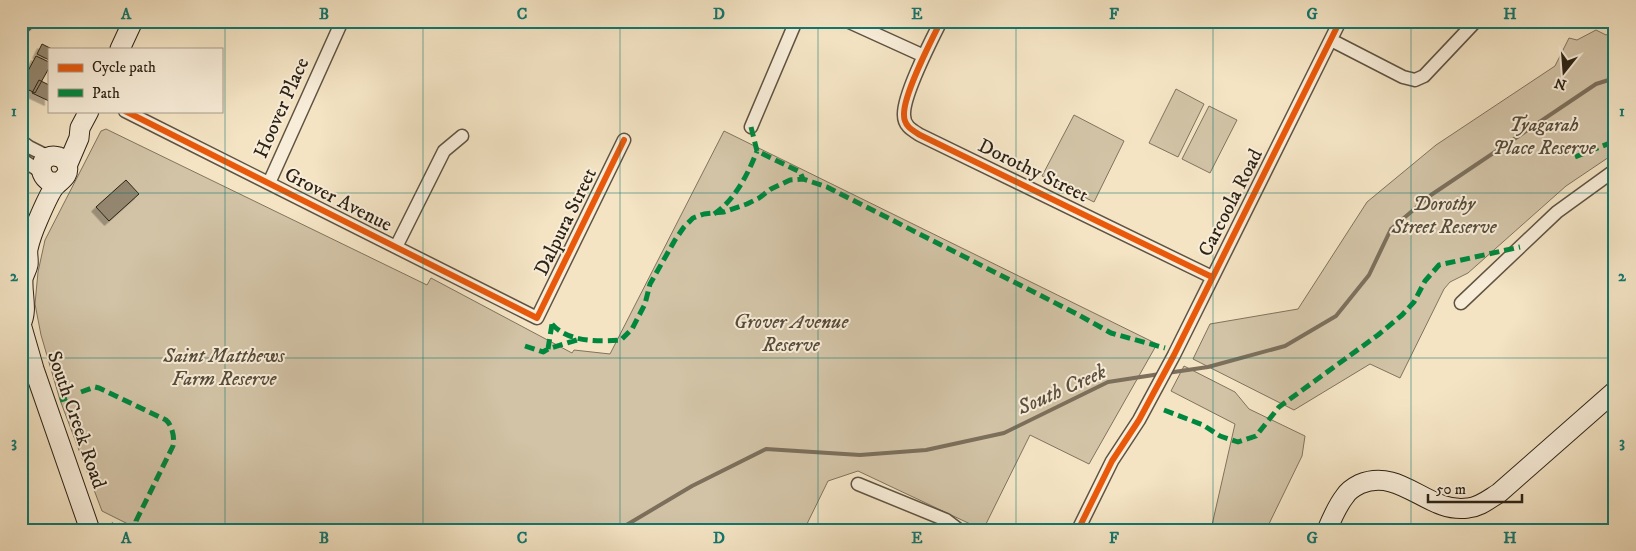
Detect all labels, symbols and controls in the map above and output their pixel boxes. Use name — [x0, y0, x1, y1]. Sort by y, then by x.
text: A — [120, 4, 132, 24]
text: B — [319, 4, 329, 24]
text: C — [517, 4, 527, 24]
text: D — [713, 4, 725, 24]
text: E — [911, 4, 923, 24]
text: F — [1109, 4, 1119, 24]
text: G — [1306, 4, 1318, 24]
text: H — [1503, 4, 1517, 24]
legend — [48, 48, 222, 112]
north arrow — [1538, 48, 1588, 98]
street label: Hoover Place — [249, 54, 315, 162]
text: Cycle path — [92, 58, 156, 77]
text: N — [1552, 73, 1569, 94]
text: Path — [92, 84, 120, 103]
text: 1 — [11, 101, 17, 121]
text: 1 — [1619, 101, 1625, 121]
park label: Tyagarah Place Reserve — [1492, 113, 1597, 161]
street label: Dorothy Street — [974, 134, 1092, 208]
street label: Carcoola Road — [1193, 145, 1269, 261]
street label: Grover Avenue — [280, 162, 396, 238]
street label: Dalpura Street — [529, 164, 603, 280]
park label: Dorothy Street Reserve — [1390, 192, 1498, 240]
text: 2 — [10, 266, 19, 286]
text: 2 — [1618, 266, 1627, 286]
park label: Grover Avenue Reserve — [734, 310, 849, 358]
park label: Saint Matthews Farm Reserve — [162, 344, 286, 392]
street label: South Creek Road — [41, 348, 111, 492]
water label: South Creek — [1013, 359, 1111, 421]
text: 3 — [11, 432, 17, 452]
text: 3 — [1619, 432, 1625, 452]
scale bar — [1428, 471, 1522, 503]
text: 50 m — [1436, 480, 1466, 499]
text: A — [120, 528, 132, 548]
text: B — [319, 528, 329, 548]
text: C — [517, 528, 527, 548]
text: D — [713, 528, 725, 548]
text: E — [911, 528, 923, 548]
text: F — [1109, 528, 1119, 548]
text: G — [1306, 528, 1318, 548]
text: H — [1503, 528, 1517, 548]

